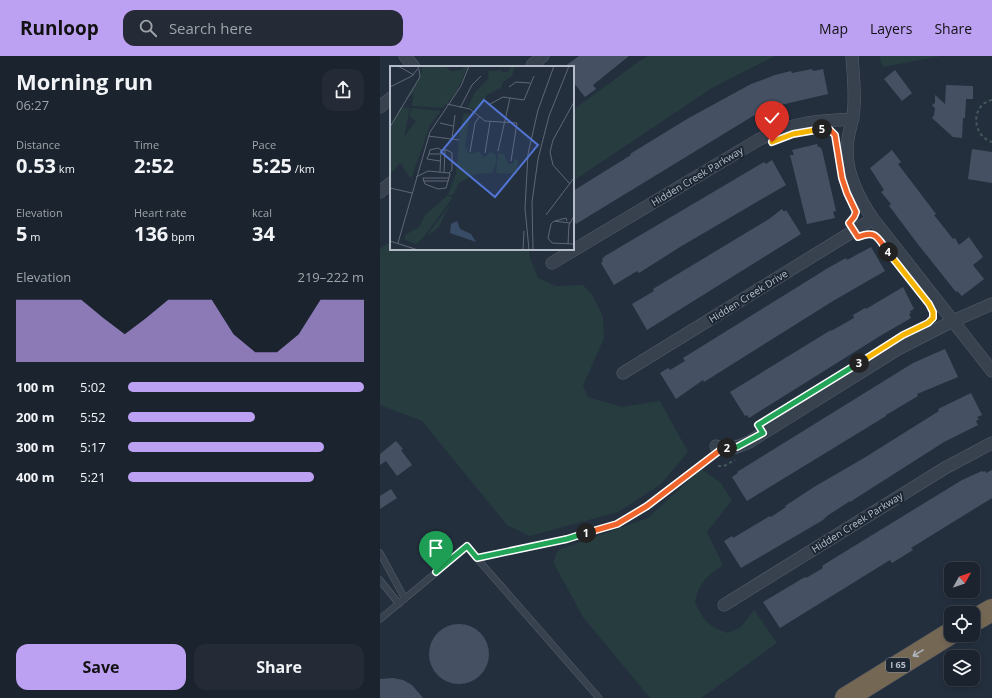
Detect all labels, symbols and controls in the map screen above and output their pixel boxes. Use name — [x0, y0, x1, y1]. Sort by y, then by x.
search box — [123, 10, 403, 46]
text: Runloop — [20, 15, 99, 41]
icon: search — [137, 17, 159, 39]
text: Search here — [169, 18, 252, 38]
text: Map — [819, 19, 848, 38]
text: Layers — [870, 19, 912, 38]
text: Share — [934, 19, 972, 38]
text: Morning run — [16, 66, 153, 96]
inset map — [390, 66, 574, 250]
button: share — [322, 69, 364, 111]
text: 06:27 — [16, 96, 49, 114]
pin — [755, 101, 789, 142]
icon: check — [761, 107, 783, 129]
pin: 5 — [812, 119, 832, 139]
text: 5 — [819, 121, 825, 136]
text: Distance — [16, 137, 60, 152]
text: Time — [134, 137, 159, 152]
text: Pace — [252, 137, 276, 152]
street label: Hidden Creek Parkway — [648, 142, 747, 209]
text: 0.53 — [16, 152, 56, 179]
text: 2:52 — [134, 152, 174, 179]
text: 5:25 — [252, 152, 292, 179]
text: km — [56, 161, 75, 176]
text: /km — [292, 161, 315, 176]
text: Elevation — [16, 205, 63, 220]
text: Heart rate — [134, 205, 186, 220]
text: kcal — [252, 205, 272, 220]
text: 5 — [16, 220, 27, 247]
text: 136 — [134, 220, 168, 247]
text: 34 — [252, 220, 275, 247]
text: m — [27, 229, 40, 244]
text: bpm — [168, 229, 195, 244]
pin: 4 — [878, 242, 898, 262]
text: 4 — [885, 244, 891, 259]
street label: Hidden Creek Drive — [706, 266, 790, 326]
text: Elevation — [16, 268, 71, 286]
text: 219–222 m — [297, 268, 364, 286]
pin: 3 — [849, 353, 869, 373]
text: 3 — [856, 355, 862, 370]
text: 100 m — [16, 378, 54, 396]
text: 5:02 — [80, 378, 106, 396]
text: 200 m — [16, 408, 54, 426]
text: 5:52 — [80, 408, 106, 426]
text: 300 m — [16, 438, 54, 456]
text: 5:17 — [80, 438, 106, 456]
pin: 2 — [717, 438, 737, 458]
text: 2 — [724, 440, 730, 455]
text: 400 m — [16, 468, 54, 486]
text: 5:21 — [80, 468, 106, 486]
street label: Hidden Creek Parkway — [809, 488, 906, 556]
pin: 1 — [576, 523, 596, 543]
text: 1 — [583, 525, 589, 540]
pin — [419, 531, 453, 572]
icon: arrive — [425, 537, 447, 559]
north arrow — [944, 562, 980, 598]
map controls — [944, 562, 980, 686]
button: locate — [944, 606, 980, 642]
button: Save — [16, 644, 186, 690]
button: Share — [194, 644, 364, 690]
one-way arrow — [912, 650, 924, 658]
button: layers — [944, 650, 980, 686]
road number: I 65 — [886, 658, 910, 672]

